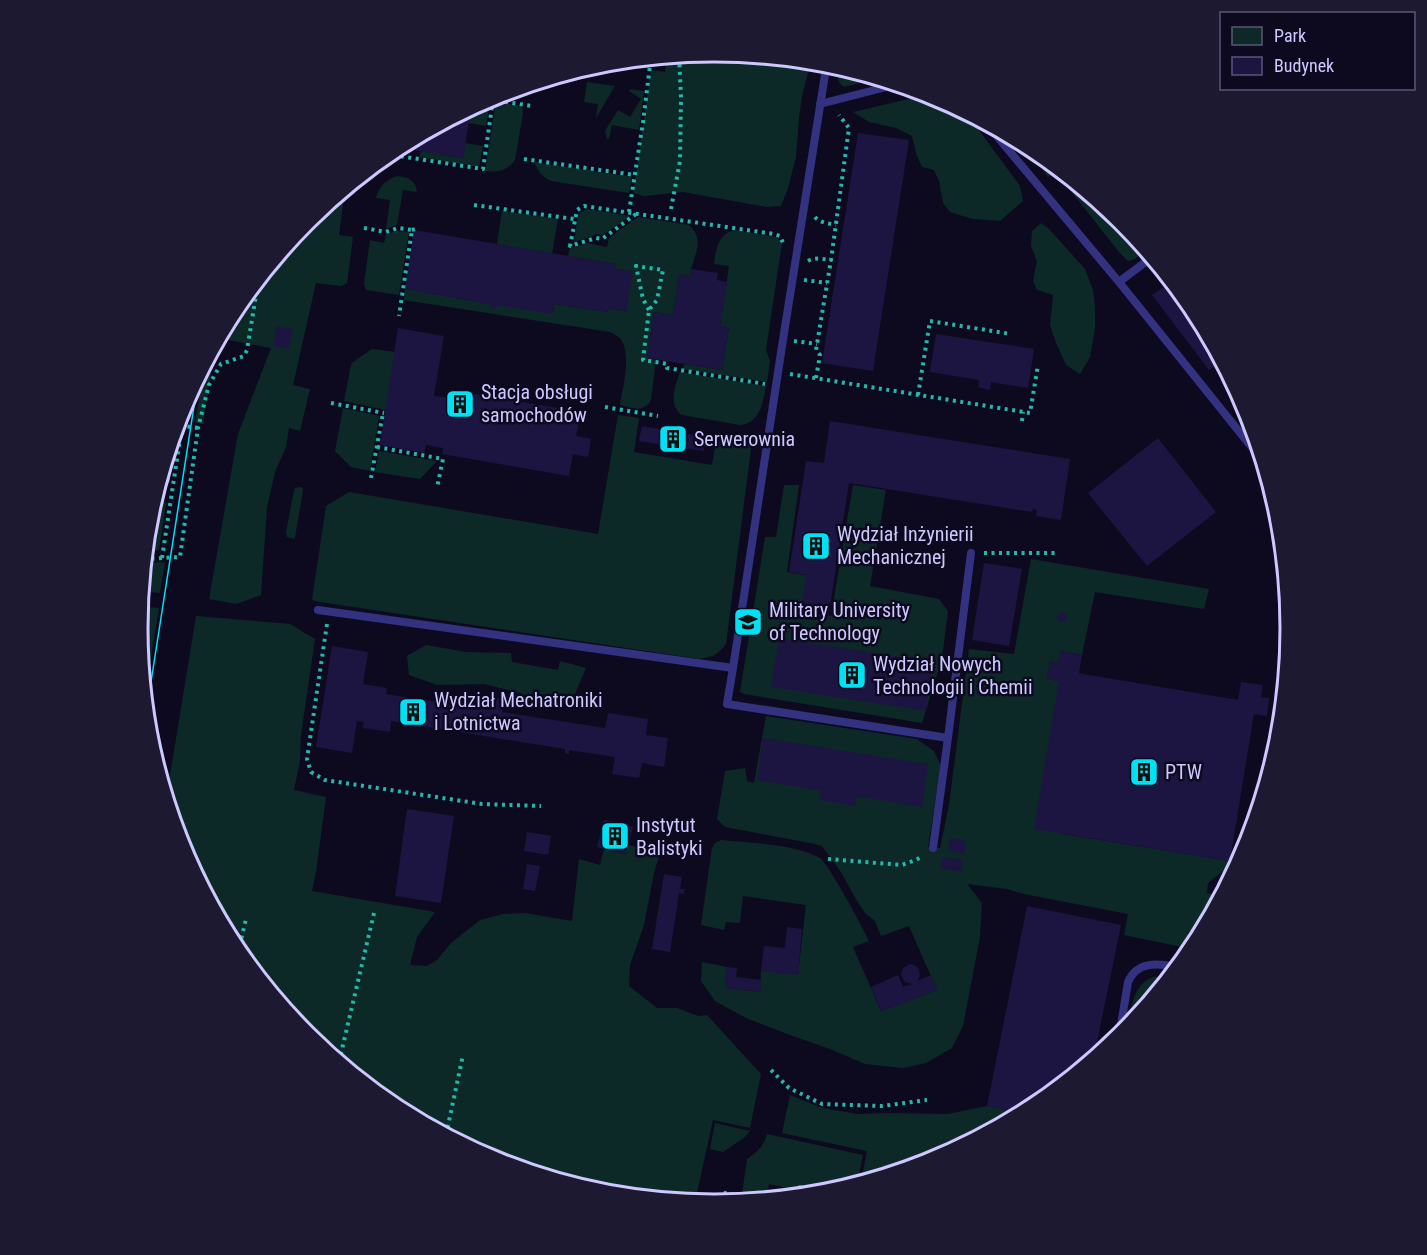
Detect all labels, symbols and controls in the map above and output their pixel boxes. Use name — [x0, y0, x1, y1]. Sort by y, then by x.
legend — [1220, 12, 1415, 90]
text: Park — [1274, 25, 1306, 46]
text: Budynek — [1274, 55, 1334, 76]
place label: Stacja obsługi samochodów — [481, 380, 593, 427]
building icon: Stacja obsługi samochodów — [444, 388, 476, 420]
building icon: Serwerownia — [657, 423, 689, 455]
place label: Serwerownia — [694, 427, 795, 451]
place label: Wydział Inżynierii Mechanicznej — [837, 522, 974, 569]
building icon: Wydział Inżynierii Mechanicznej — [800, 530, 832, 562]
place label: Military University of Technology — [769, 598, 910, 645]
school or university icon: Military University of Technology — [732, 606, 764, 638]
place label: Wydział Nowych Technologii i Chemii — [873, 652, 1033, 699]
building icon: Wydział Nowych Technologii i Chemii — [836, 659, 868, 691]
place label: Wydział Mechatroniki i Lotnictwa — [434, 688, 603, 735]
building icon: Wydział Mechatroniki i Lotnictwa — [397, 696, 429, 728]
building icon: PTW — [1128, 756, 1160, 788]
place label: PTW — [1165, 760, 1202, 784]
place label: Instytut Balistyki — [636, 813, 703, 860]
building icon: Instytut Balistyki — [599, 820, 631, 852]

